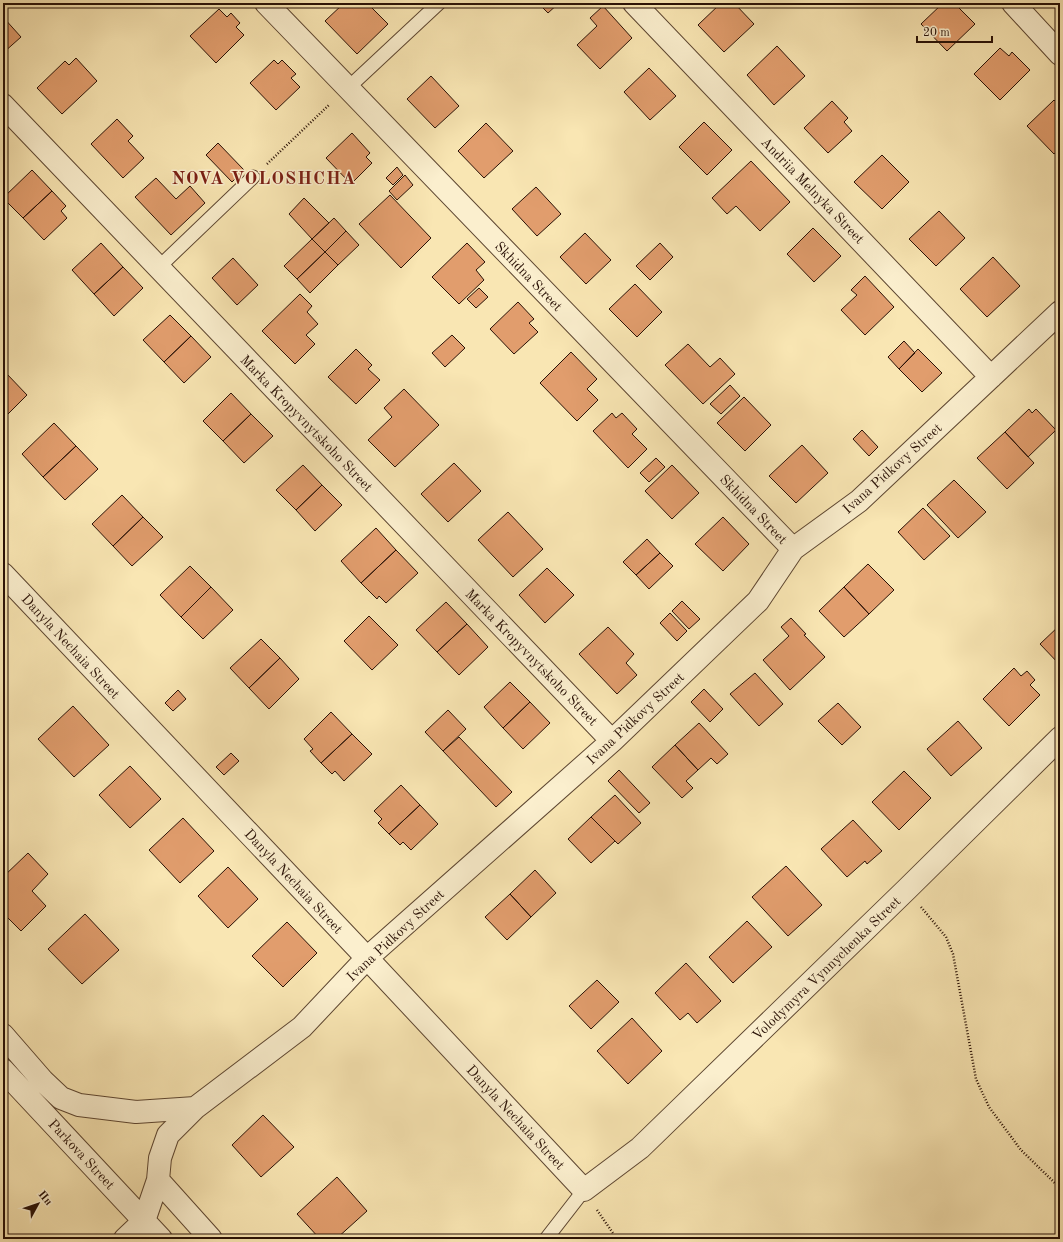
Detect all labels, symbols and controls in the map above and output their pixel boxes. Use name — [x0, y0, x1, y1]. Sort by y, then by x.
scale bar — [917, 18, 992, 44]
text: 20 m — [923, 27, 950, 39]
street label: Andriia Melnyka Street — [758, 135, 867, 247]
district label: NOVA VOLOSHCHA — [172, 170, 356, 188]
street label: Skhidna Street — [492, 239, 565, 314]
street label: Marka Kropyvnytskoho Street — [237, 353, 375, 495]
street label: Ivana Pidkovy Street — [840, 421, 945, 517]
street label: Skhidna Street — [717, 472, 790, 547]
street label: Marka Kropyvnytskoho Street — [462, 587, 600, 729]
street label: Danyla Nechaia Street — [18, 592, 122, 702]
street label: Ivana Pidkovy Street — [584, 670, 687, 767]
street label: Danyla Nechaia Street — [241, 827, 345, 937]
street label: Ivana Pidkovy Street — [344, 887, 447, 984]
street label: Volodymyra Vynnychenka Street — [750, 894, 904, 1043]
street label: Danyla Nechaia Street — [463, 1063, 567, 1173]
street label: Parkova Street — [45, 1117, 117, 1192]
north arrow — [18, 1184, 58, 1224]
text: Пн — [35, 1189, 54, 1208]

